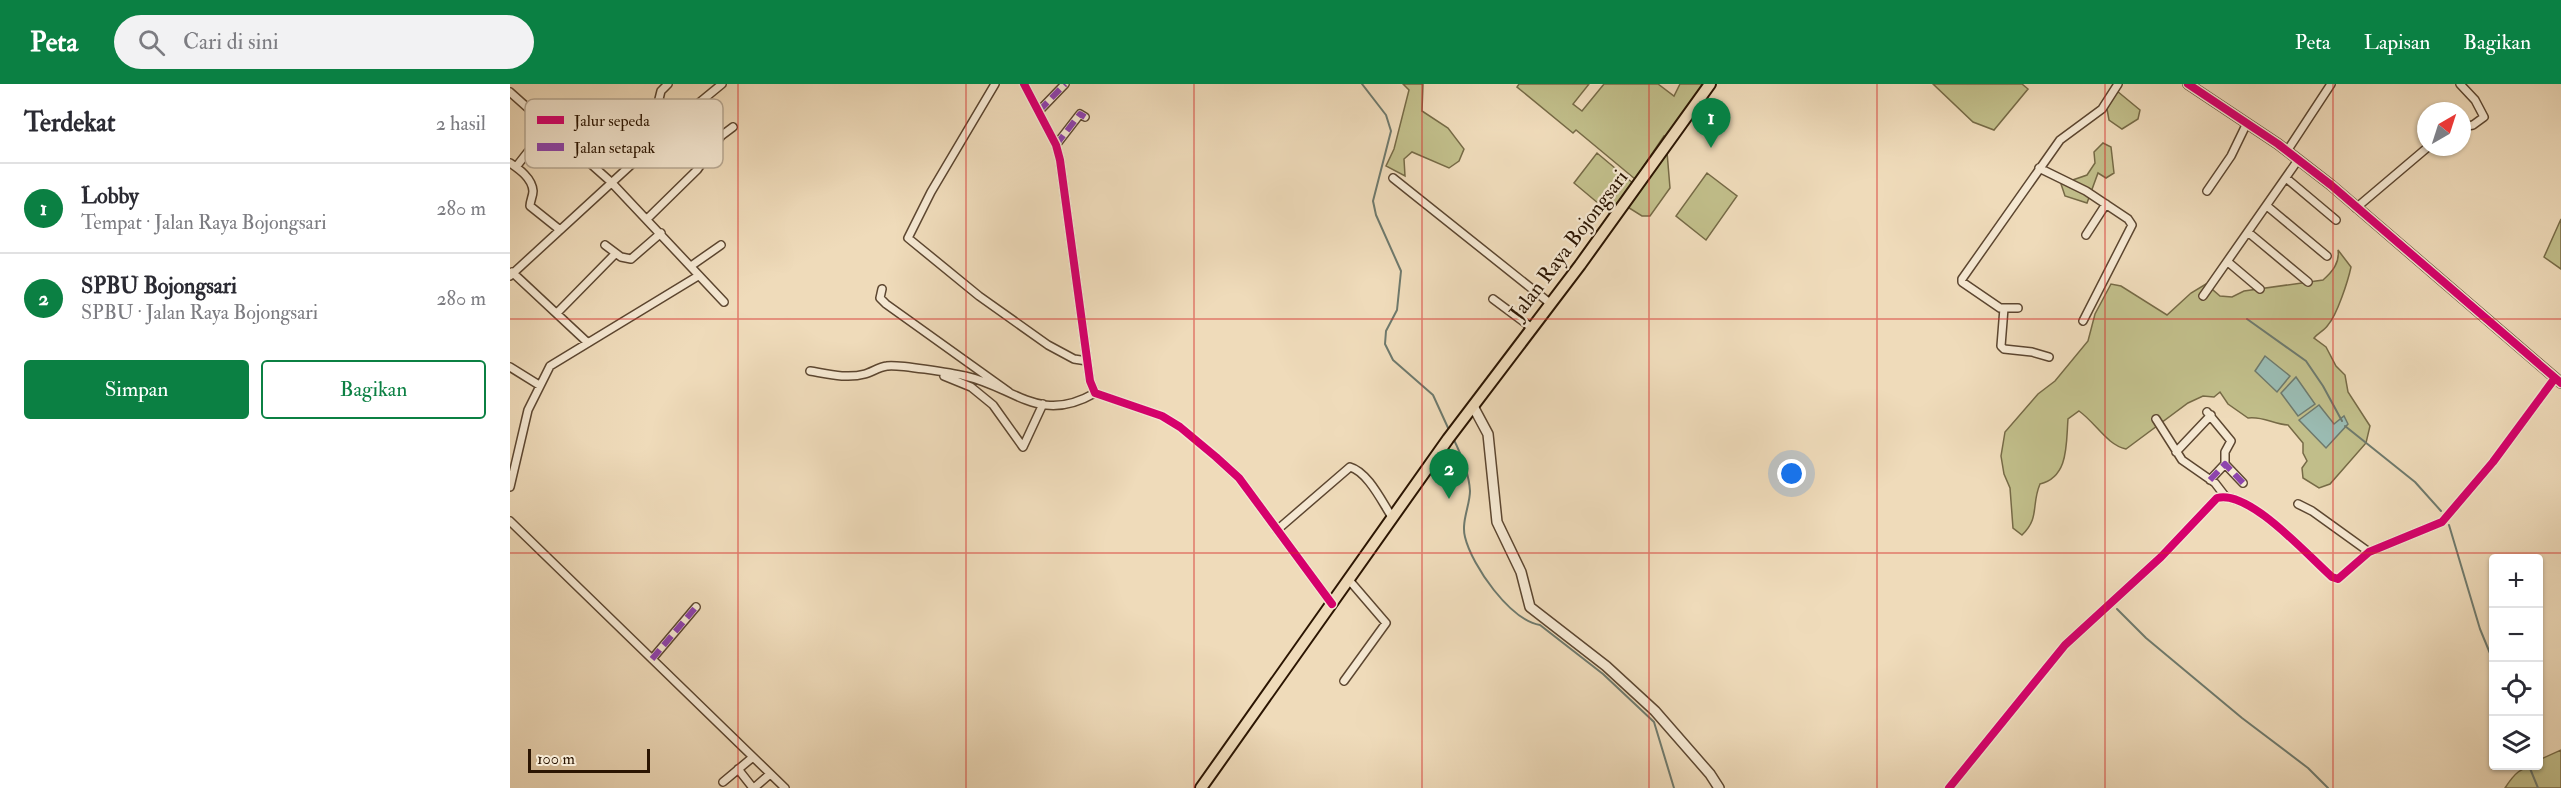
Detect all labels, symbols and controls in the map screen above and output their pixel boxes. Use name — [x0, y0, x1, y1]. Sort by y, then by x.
search box — [114, 15, 534, 69]
text: Peta — [30, 25, 78, 60]
icon: search — [135, 26, 168, 59]
text: Cari di sini — [183, 28, 279, 56]
text: Peta — [2295, 29, 2331, 56]
text: Lapisan — [2364, 29, 2430, 56]
text: Bagikan — [2463, 29, 2531, 56]
pin: 1 — [1692, 98, 1730, 148]
legend — [525, 99, 723, 168]
north arrow — [2417, 102, 2471, 156]
text: Terdekat — [24, 107, 115, 139]
text: 2 hasil — [436, 111, 486, 136]
text: Jalur sepeda — [573, 111, 650, 132]
text: Jalan setapak — [573, 138, 656, 159]
street label: Jalan Raya Bojongsari — [1503, 164, 1634, 326]
text: Lobby — [81, 182, 139, 210]
text: 1 — [40, 196, 47, 221]
text: 280 m — [436, 196, 486, 221]
text: Tempat · Jalan Raya Bojongsari — [81, 210, 327, 235]
text: SPBU Bojongsari — [81, 272, 237, 300]
text: 2 — [38, 286, 49, 311]
text: 280 m — [436, 286, 486, 311]
text: SPBU · Jalan Raya Bojongsari — [81, 300, 318, 325]
button: Simpan — [24, 360, 249, 419]
button: Bagikan — [261, 360, 486, 419]
pin: 2 — [1430, 450, 1468, 499]
your location — [1777, 459, 1806, 488]
map controls — [2489, 554, 2543, 770]
button: + — [2489, 554, 2543, 608]
button: − — [2489, 608, 2543, 662]
button: locate — [2489, 662, 2543, 716]
button: layers — [2489, 716, 2543, 770]
scale bar — [528, 746, 650, 774]
text: 100 m — [537, 749, 575, 769]

